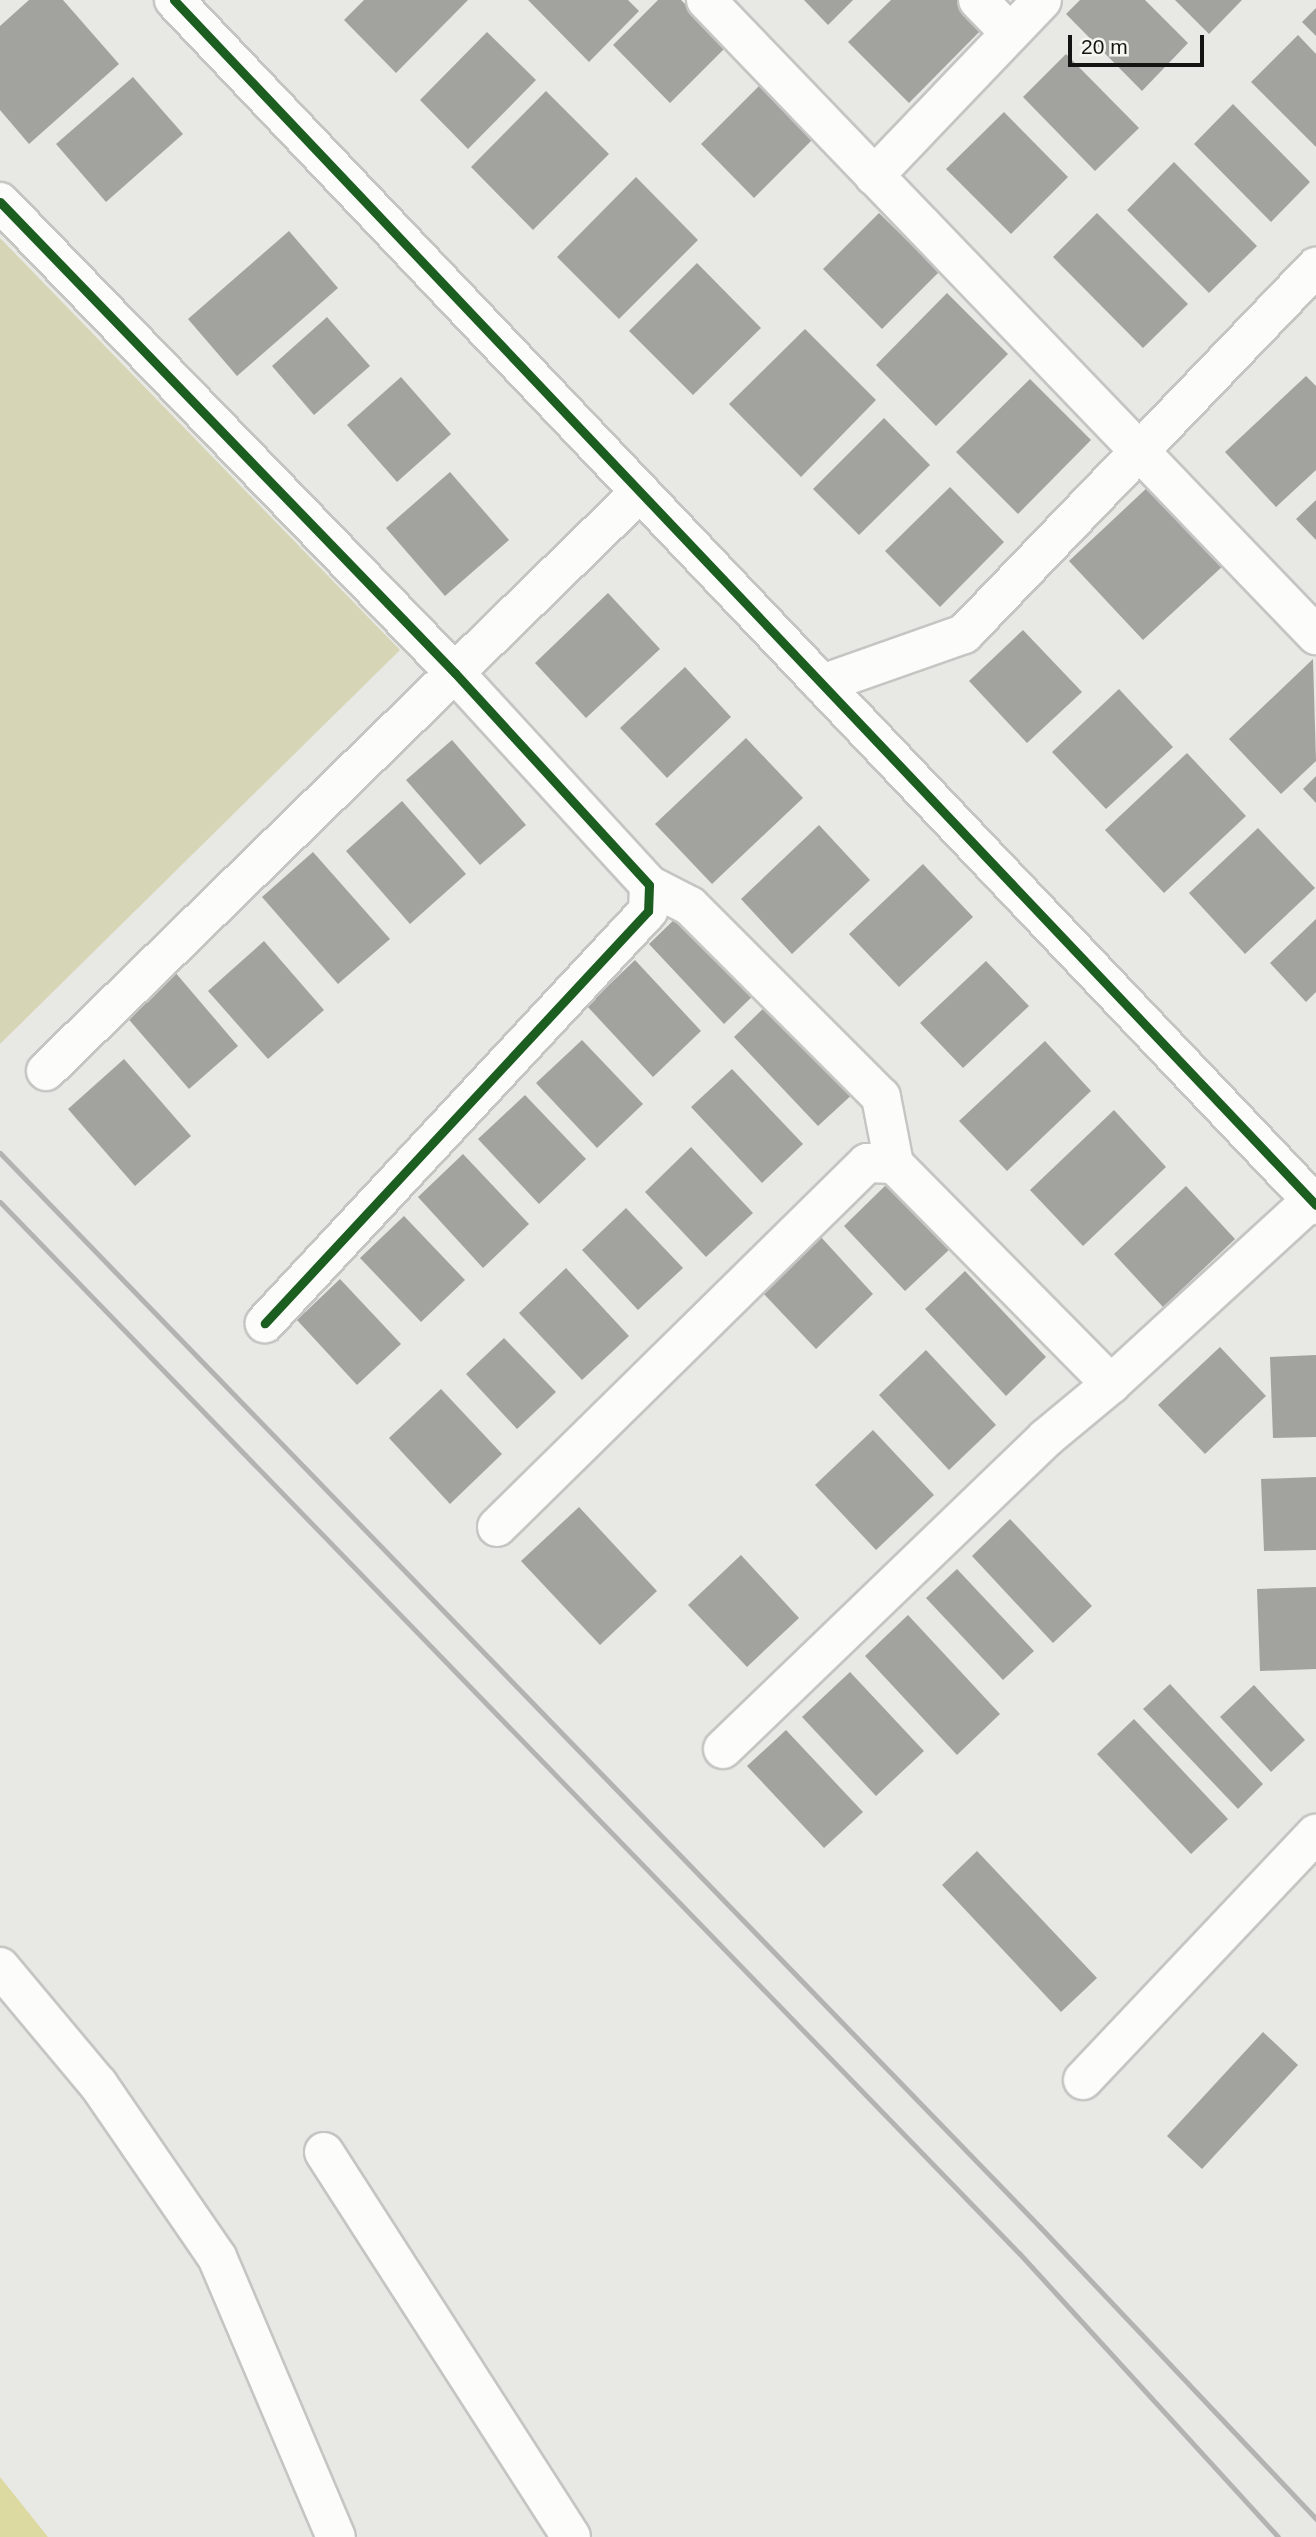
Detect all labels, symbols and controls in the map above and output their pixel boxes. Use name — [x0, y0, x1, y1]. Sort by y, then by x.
scale bar — [1071, 21, 1208, 65]
text: 20 m — [1081, 35, 1128, 58]

